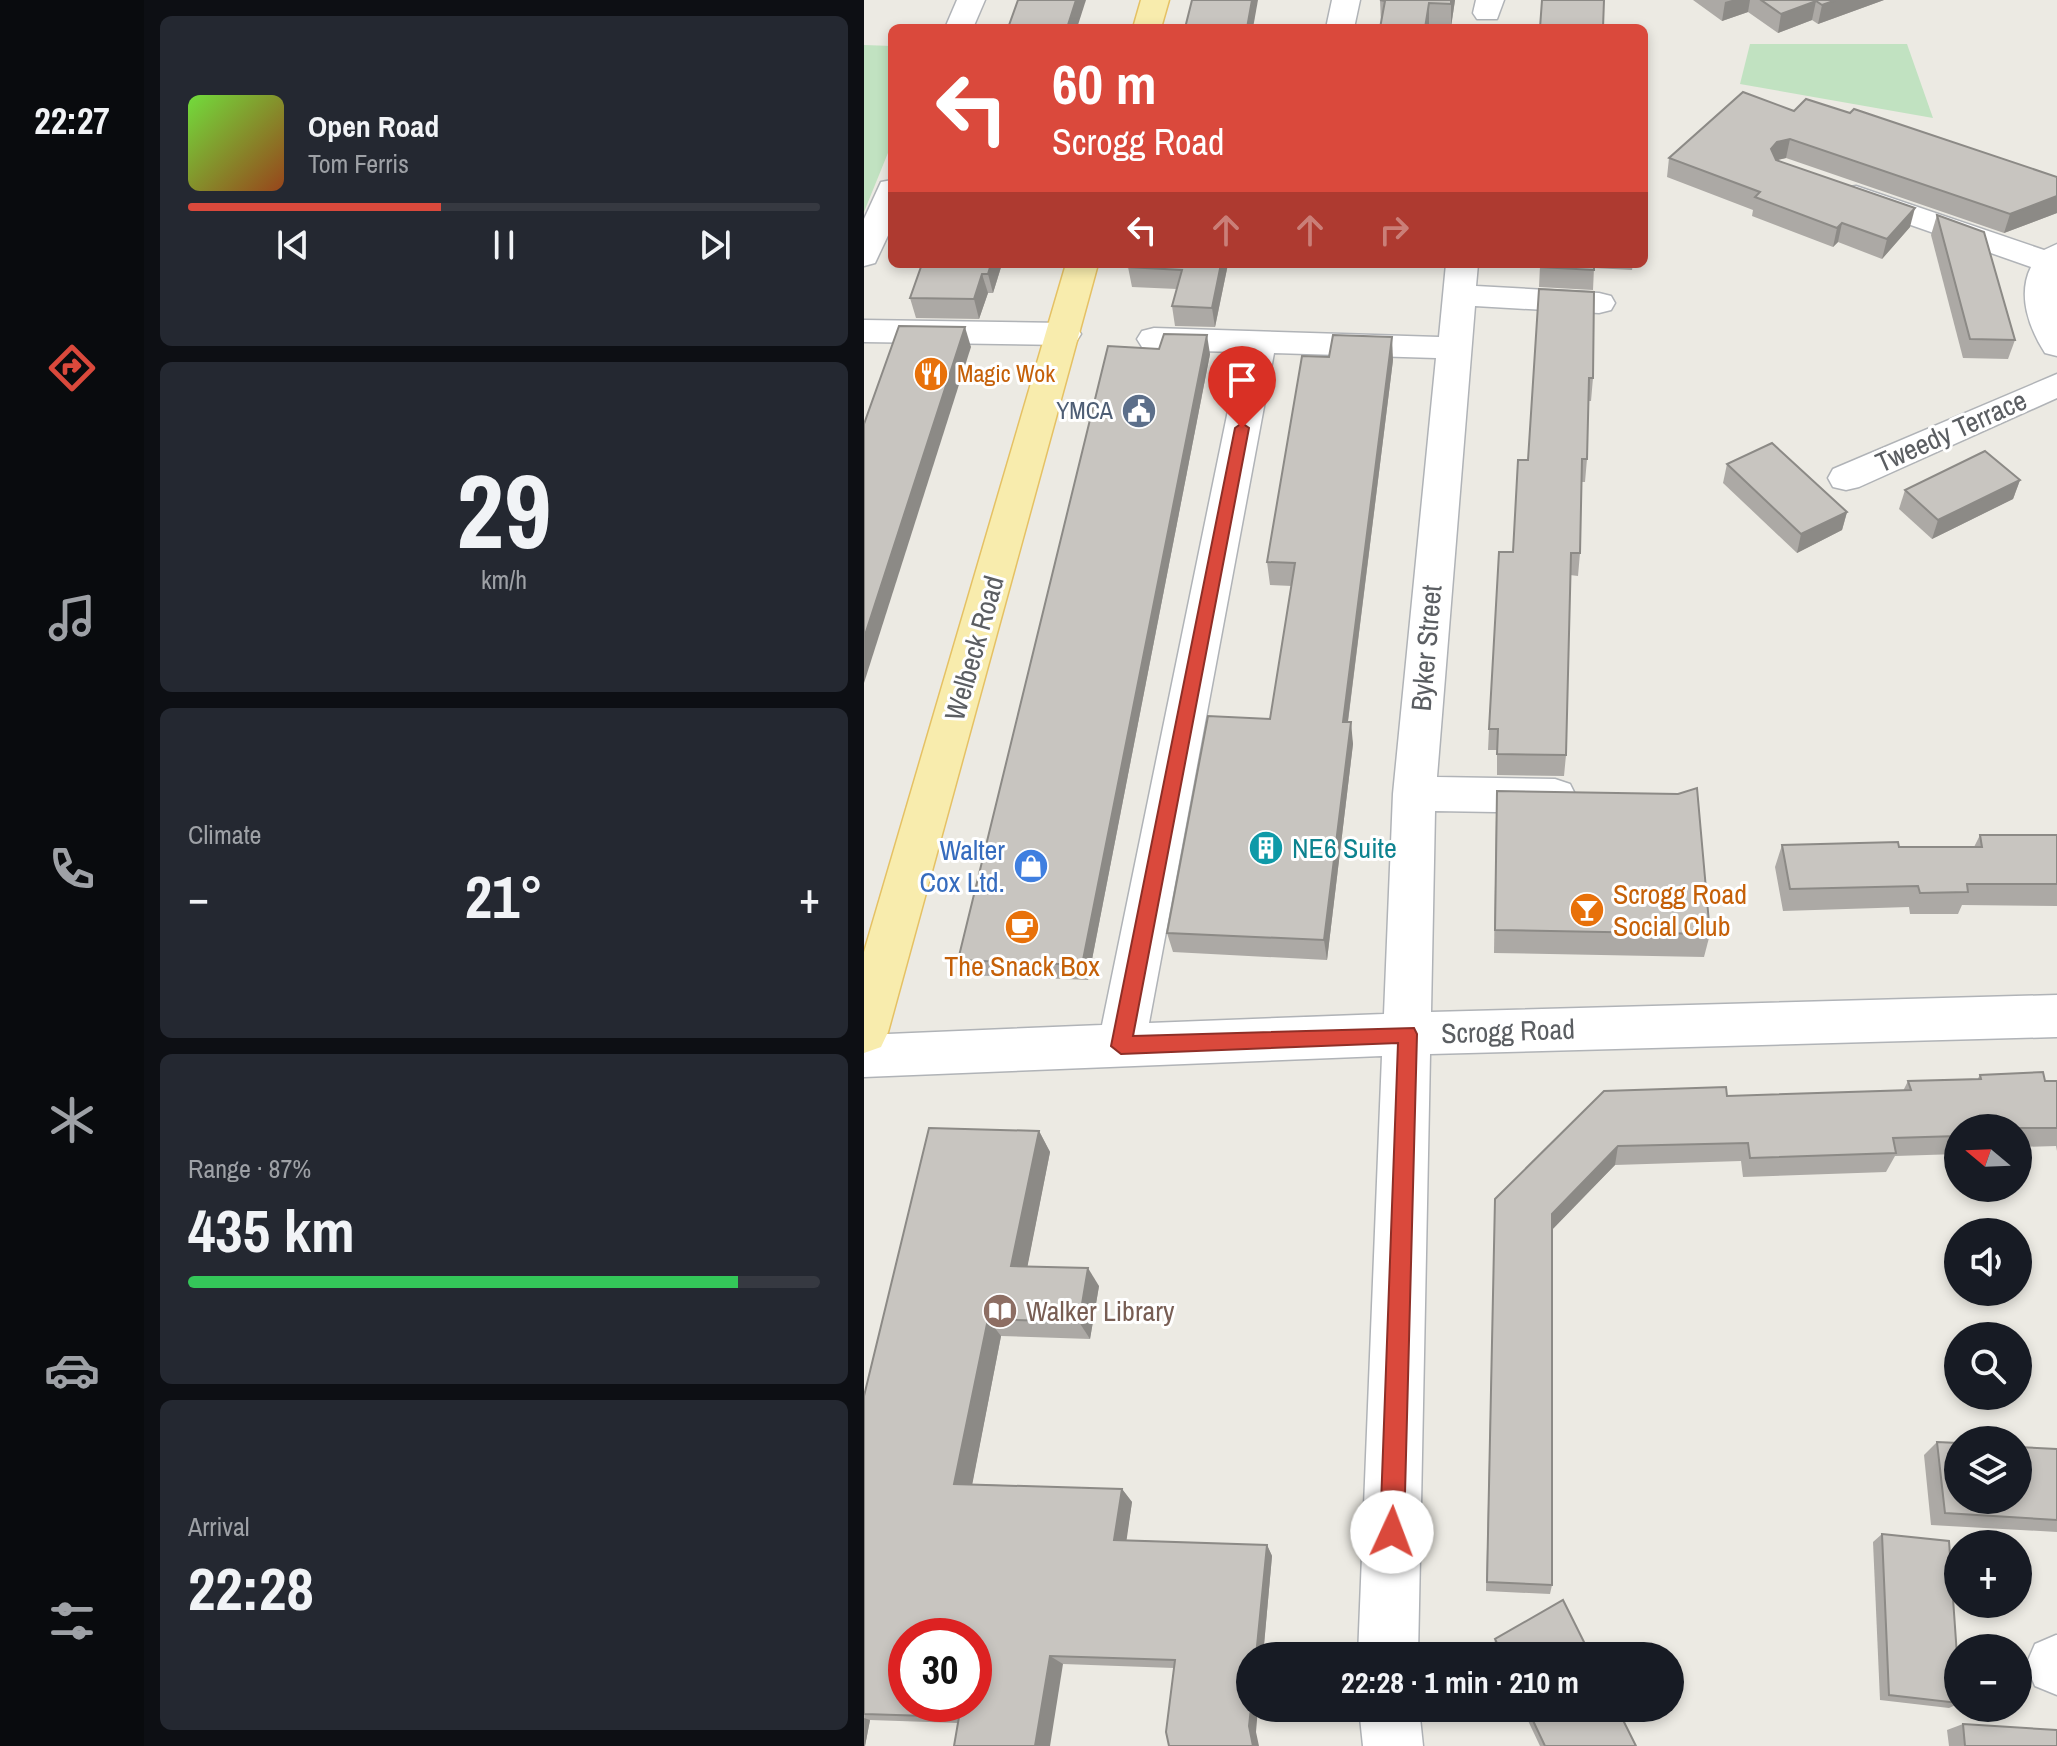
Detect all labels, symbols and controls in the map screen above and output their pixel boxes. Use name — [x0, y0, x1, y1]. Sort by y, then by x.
text: 60 m — [1052, 46, 1157, 121]
icon: left — [920, 56, 1024, 160]
text: 22:27 — [34, 97, 110, 145]
text: Open Road — [308, 106, 439, 146]
text: Scrogg Road — [1052, 118, 1224, 166]
text: Tom Ferris — [308, 146, 409, 181]
icon: left — [1120, 208, 1164, 252]
icon: ahead — [1204, 208, 1248, 252]
icon: ahead — [1288, 208, 1332, 252]
icon: right — [1372, 208, 1416, 252]
icon: previous — [271, 223, 315, 267]
icon: pause — [482, 223, 526, 267]
icon: next — [693, 223, 737, 267]
icon: directions — [44, 340, 100, 396]
pin — [1208, 346, 1276, 428]
restaurant icon: Magic Wok — [912, 355, 950, 393]
place label: Magic Wok — [957, 357, 1055, 389]
icon: arrive — [1220, 358, 1264, 402]
street label: Tweedy Terrace — [1869, 381, 2033, 481]
public building icon: YMCA — [1120, 392, 1158, 430]
place label: YMCA — [1056, 394, 1114, 426]
text: 29 — [457, 440, 551, 580]
text: km/h — [481, 562, 527, 597]
street label: Welbeck Road — [935, 571, 1013, 725]
street label: Byker Street — [1402, 583, 1450, 713]
icon: music — [44, 590, 100, 646]
text: Climate — [188, 817, 261, 852]
building icon: NE6 Suite — [1247, 829, 1285, 867]
place label: NE6 Suite — [1292, 829, 1397, 867]
place label: Walter Cox Ltd. — [919, 831, 1005, 901]
icon: phone — [44, 841, 100, 897]
shop icon: Walter Cox Ltd. — [1012, 847, 1050, 885]
text: 21° — [465, 856, 543, 937]
text: − — [188, 867, 209, 927]
text: + — [799, 867, 820, 927]
place label: Scrogg Road Social Club — [1613, 875, 1747, 945]
bar icon: Scrogg Road Social Club — [1568, 891, 1606, 929]
cafe icon: The Snack Box — [1003, 908, 1041, 946]
place label: The Snack Box — [944, 947, 1100, 985]
street label: Scrogg Road — [1440, 1010, 1576, 1052]
icon: climate — [44, 1092, 100, 1148]
north arrow — [1944, 1114, 2032, 1202]
map controls — [1944, 1114, 2032, 1722]
text: Range · 87% — [188, 1151, 311, 1186]
text: 435 km — [188, 1190, 355, 1271]
button: sound — [1944, 1218, 2032, 1306]
library icon: Walker Library — [981, 1292, 1019, 1330]
place label: Walker Library — [1026, 1292, 1175, 1330]
button: search — [1944, 1322, 2032, 1410]
icon: car — [44, 1342, 100, 1398]
button: layers — [1944, 1426, 2032, 1514]
position arrow — [1350, 1490, 1434, 1574]
text: Arrival — [188, 1509, 250, 1544]
button: + — [1944, 1530, 2032, 1618]
text: 22:28 — [188, 1548, 314, 1629]
icon: filters — [44, 1593, 100, 1649]
speed limit sign: 30 — [888, 1618, 992, 1722]
button: − — [1944, 1634, 2032, 1722]
text: 22:28 · 1 min · 210 m — [1341, 1662, 1579, 1702]

